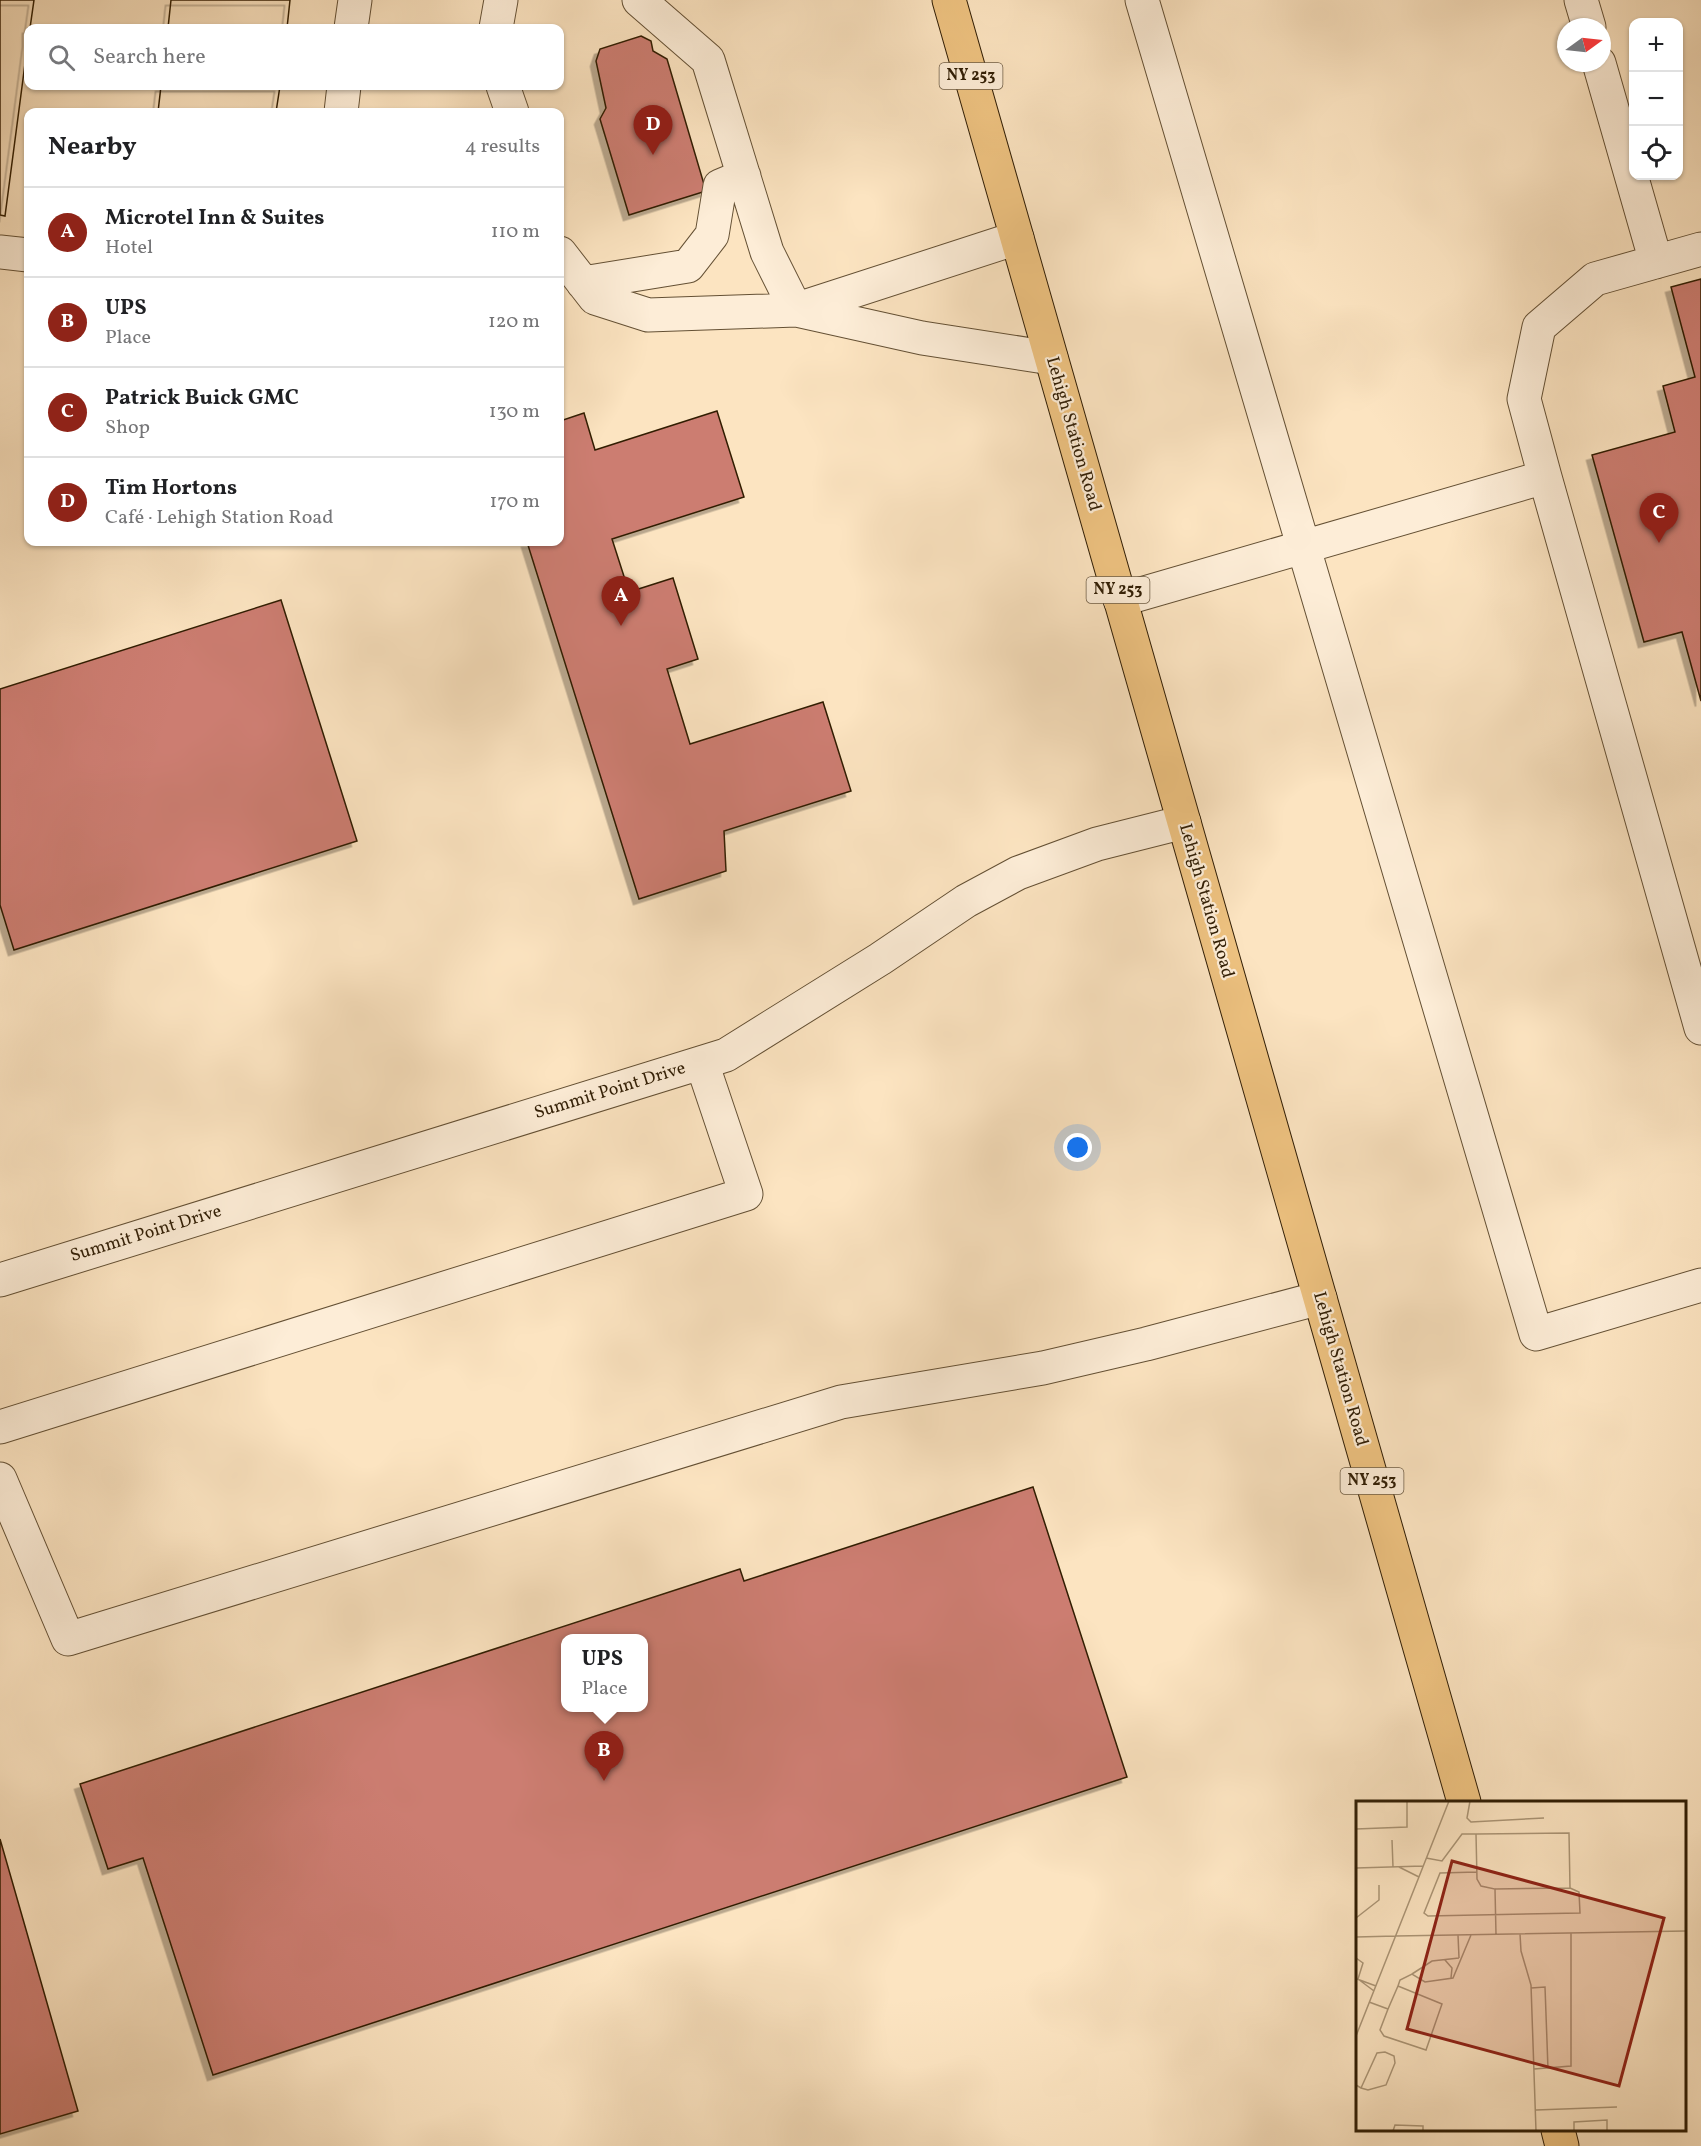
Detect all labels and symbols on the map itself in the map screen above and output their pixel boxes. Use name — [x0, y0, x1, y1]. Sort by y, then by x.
north arrow — [1557, 18, 1611, 72]
road number: NY 253 — [940, 63, 1002, 89]
pin: D — [634, 106, 672, 155]
street label: Lehigh Station Road — [1039, 354, 1107, 514]
pin: C — [1640, 494, 1678, 543]
pin: A — [602, 576, 640, 626]
road number: NY 253 — [1086, 577, 1150, 603]
street label: Lehigh Station Road — [1172, 821, 1240, 981]
street label: Summit Point Drive — [531, 1056, 689, 1126]
your location — [1063, 1133, 1092, 1162]
street label: Summit Point Drive — [67, 1199, 225, 1269]
street label: Lehigh Station Road — [1306, 1289, 1374, 1449]
road number: NY 253 — [1340, 1468, 1404, 1494]
pin: B — [584, 1732, 624, 1781]
inset map — [1356, 1801, 1686, 2131]

